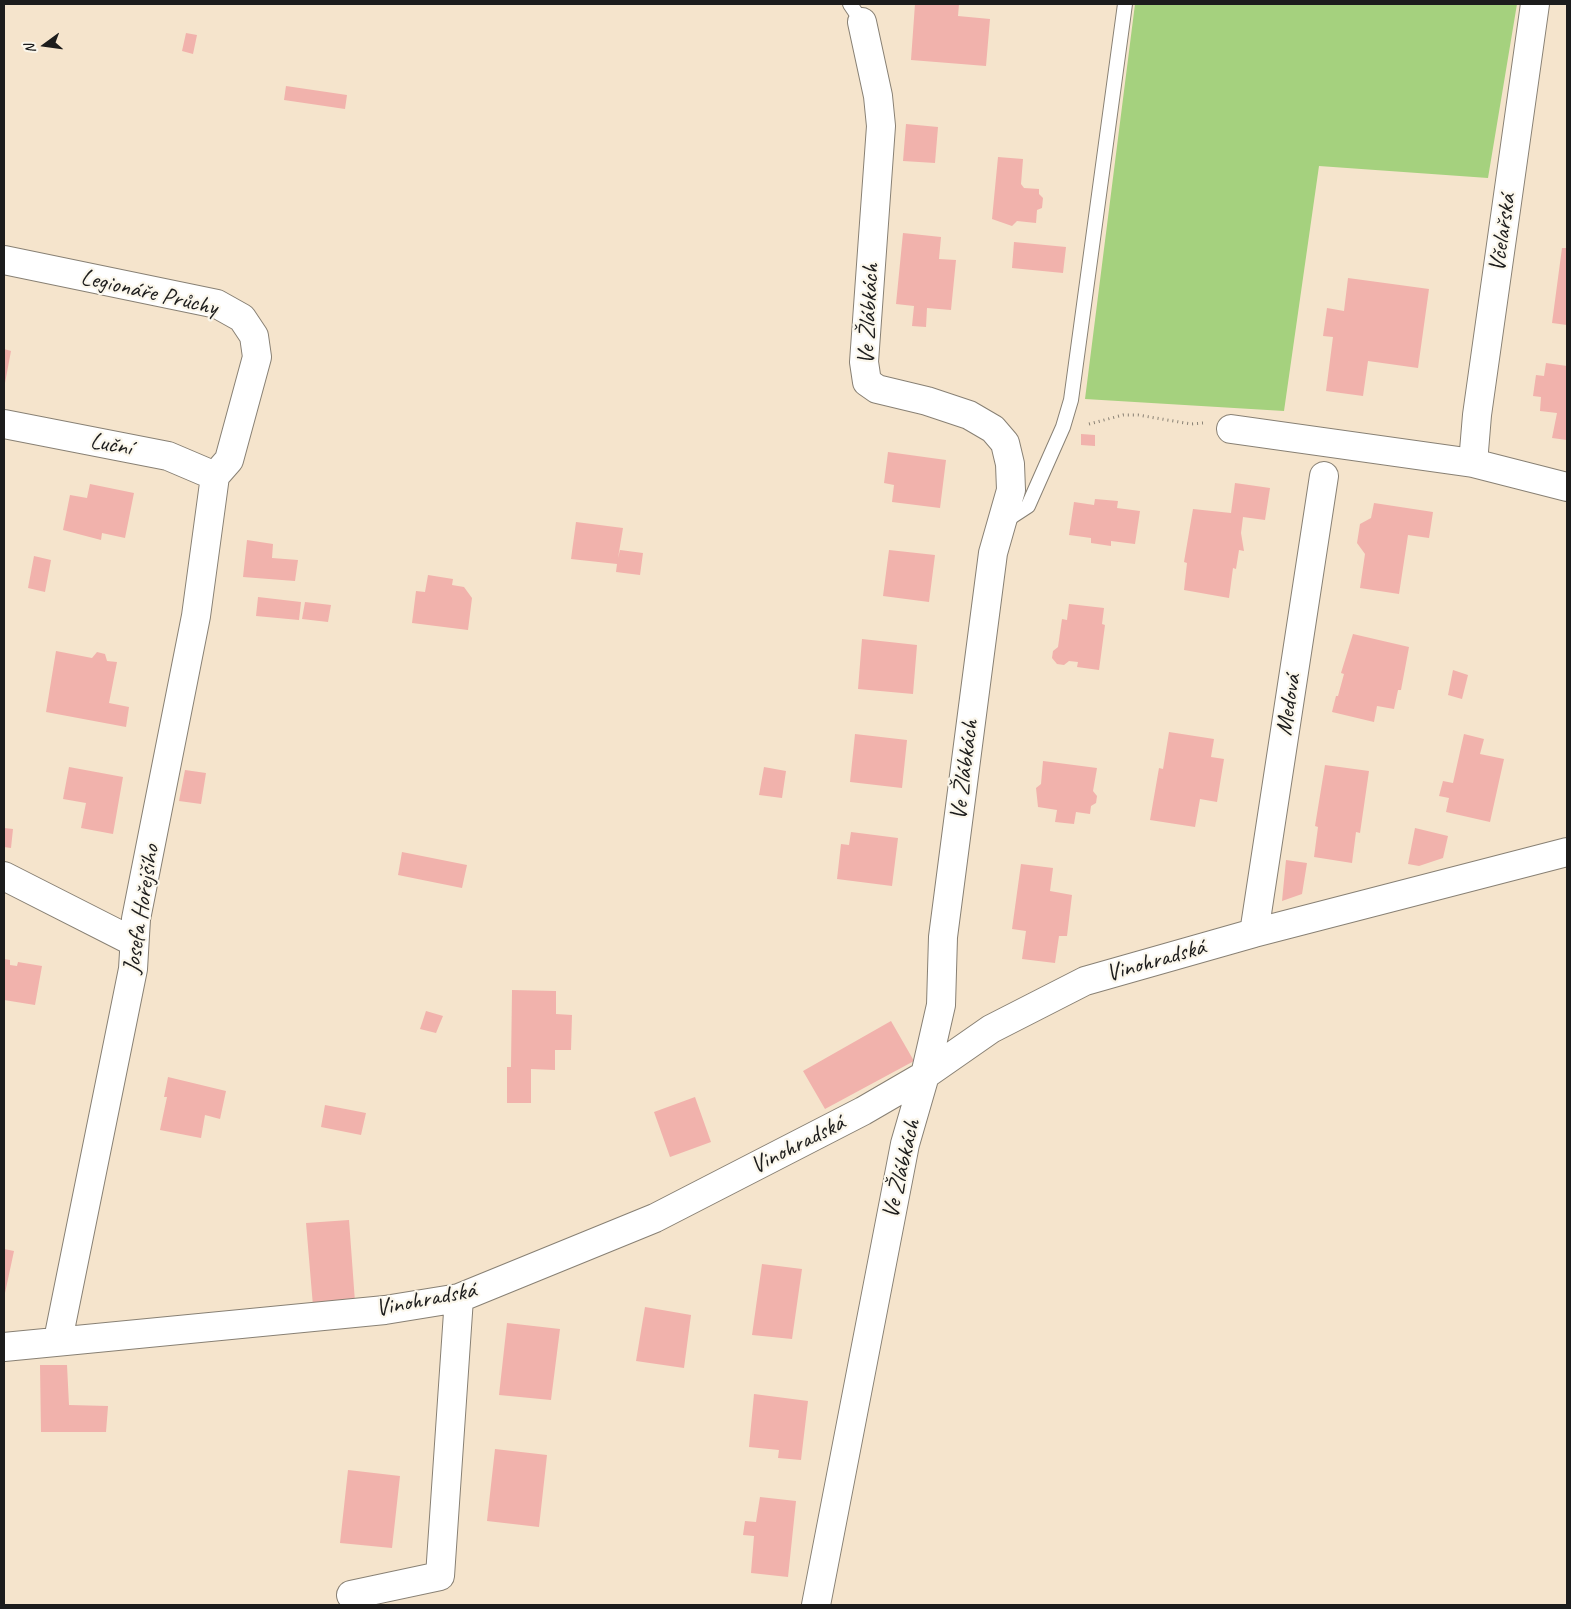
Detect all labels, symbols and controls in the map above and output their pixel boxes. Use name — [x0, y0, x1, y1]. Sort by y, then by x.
north arrow — [20, 20, 70, 70]
text: N — [21, 42, 39, 55]
street label: Včelařská — [1483, 192, 1523, 274]
street label: Legionáře Průchy — [78, 263, 220, 323]
street label: Ve Žlábkách — [852, 263, 886, 365]
street label: Luční — [88, 427, 134, 463]
street label: Medová — [1270, 672, 1308, 738]
street label: Ve Žlábkách — [945, 718, 985, 822]
street label: Josefa Hořejšího — [118, 843, 166, 975]
street label: Vinohradská — [1103, 933, 1209, 989]
street label: Vinohradská — [746, 1109, 850, 1181]
street label: Ve Žlábkách — [877, 1117, 927, 1221]
street label: Vinohradská — [373, 1276, 479, 1324]

